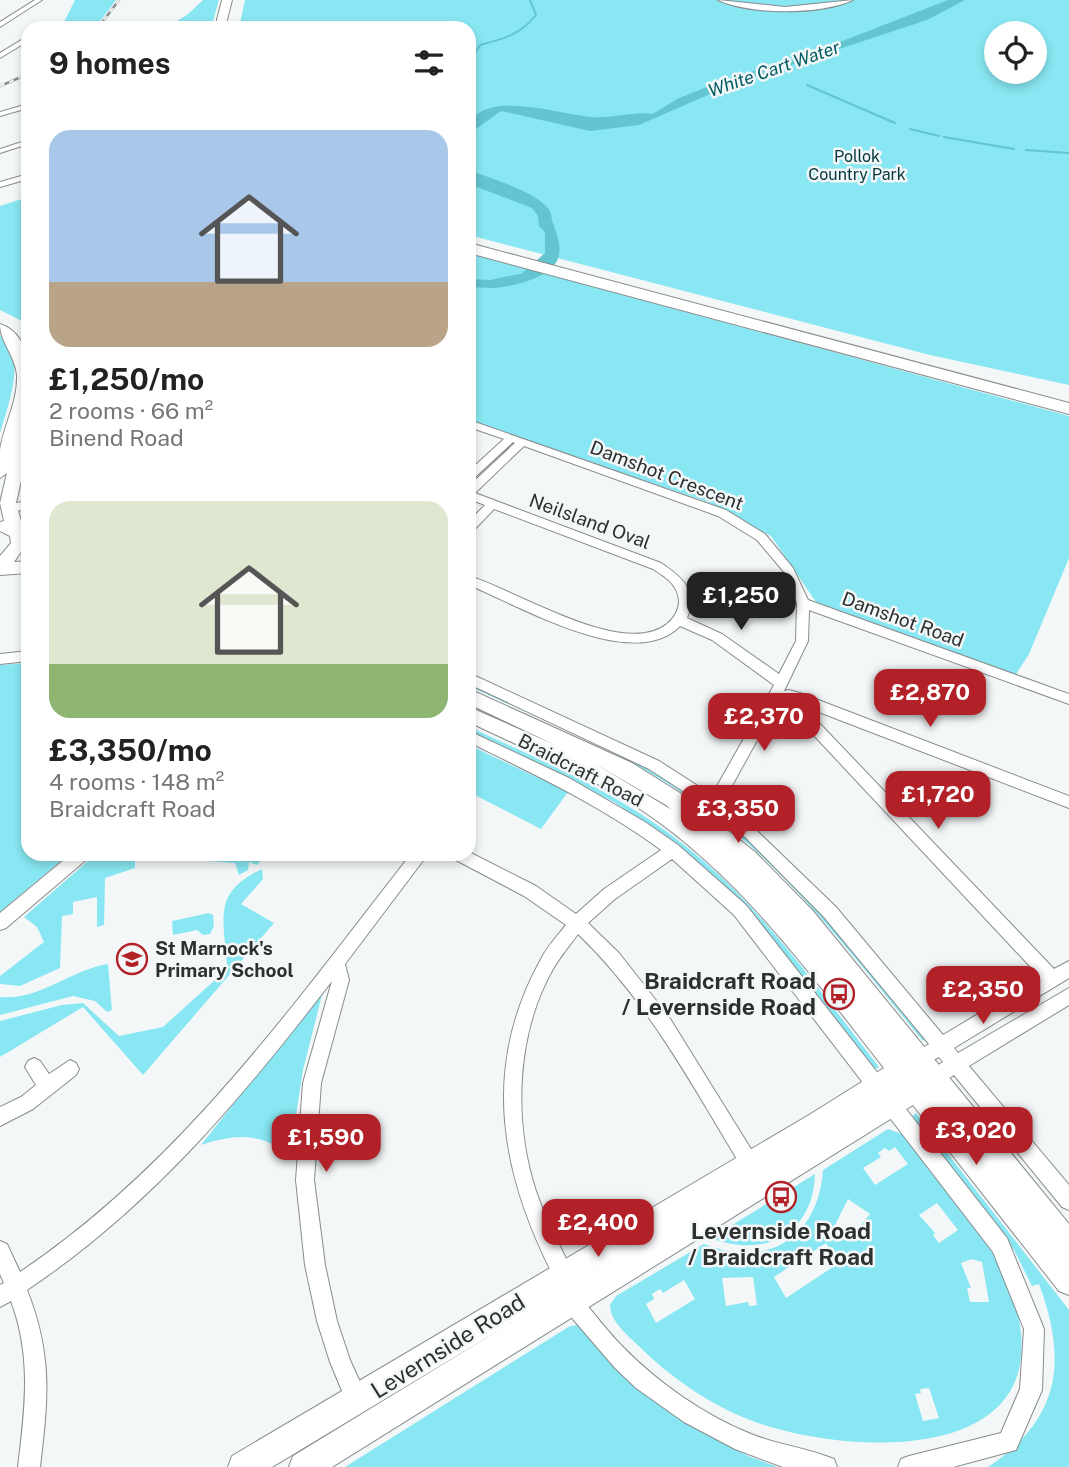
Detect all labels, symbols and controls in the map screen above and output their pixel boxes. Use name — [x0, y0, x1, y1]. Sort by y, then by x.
map controls — [984, 21, 1047, 84]
button: locate — [984, 21, 1047, 84]
water label: White Cart Water — [705, 36, 843, 101]
icon: filters — [410, 44, 448, 82]
text: 9 homes — [49, 45, 171, 81]
park label: Pollok Country Park — [808, 147, 906, 184]
icon: home — [186, 176, 312, 302]
text: £1,250/mo — [49, 361, 204, 397]
text: 2 rooms · 66 m² — [49, 397, 213, 424]
text: Binend Road — [49, 424, 184, 451]
street label: Damshot Crescent — [587, 436, 747, 514]
street label: Neilsland Oval — [526, 489, 654, 553]
icon: home — [186, 547, 312, 673]
pin: £1,250 — [684, 572, 798, 632]
text: £1,250 — [703, 581, 779, 608]
street label: Damshot Road — [839, 587, 967, 651]
pin: £2,870 — [873, 670, 987, 729]
text: £2,870 — [890, 678, 970, 705]
pin: £2,370 — [707, 694, 821, 753]
text: £2,370 — [724, 702, 804, 729]
street label: Braidcraft Road — [515, 729, 647, 811]
text: £3,350/mo — [49, 732, 212, 768]
text: 4 rooms · 148 m² — [49, 768, 224, 795]
pin: £1,720 — [881, 772, 995, 831]
text: £1,720 — [901, 780, 975, 807]
pin: £3,350 — [681, 786, 795, 845]
text: £3,350 — [697, 794, 779, 821]
text: Braidcraft Road — [49, 795, 216, 822]
place label: St Marnock's Primary School — [155, 937, 294, 981]
school or university icon: St Marnock's Primary School — [115, 942, 149, 976]
place label: Braidcraft Road / Levernside Road — [622, 967, 816, 1020]
pin: £2,350 — [926, 967, 1040, 1026]
text: £2,350 — [942, 975, 1024, 1002]
bus stop icon: Braidcraft Road / Levernside Road — [822, 977, 856, 1011]
pin: £3,020 — [919, 1108, 1033, 1167]
pin: £1,590 — [269, 1114, 383, 1174]
text: £3,020 — [936, 1116, 1016, 1143]
text: £1,590 — [288, 1123, 364, 1150]
bus stop icon: Levernside Road / Braidcraft Road — [764, 1180, 798, 1214]
pin: £2,400 — [541, 1200, 655, 1259]
text: £2,400 — [558, 1208, 638, 1235]
place label: Levernside Road / Braidcraft Road — [688, 1217, 874, 1270]
street label: Levernside Road — [366, 1287, 530, 1404]

